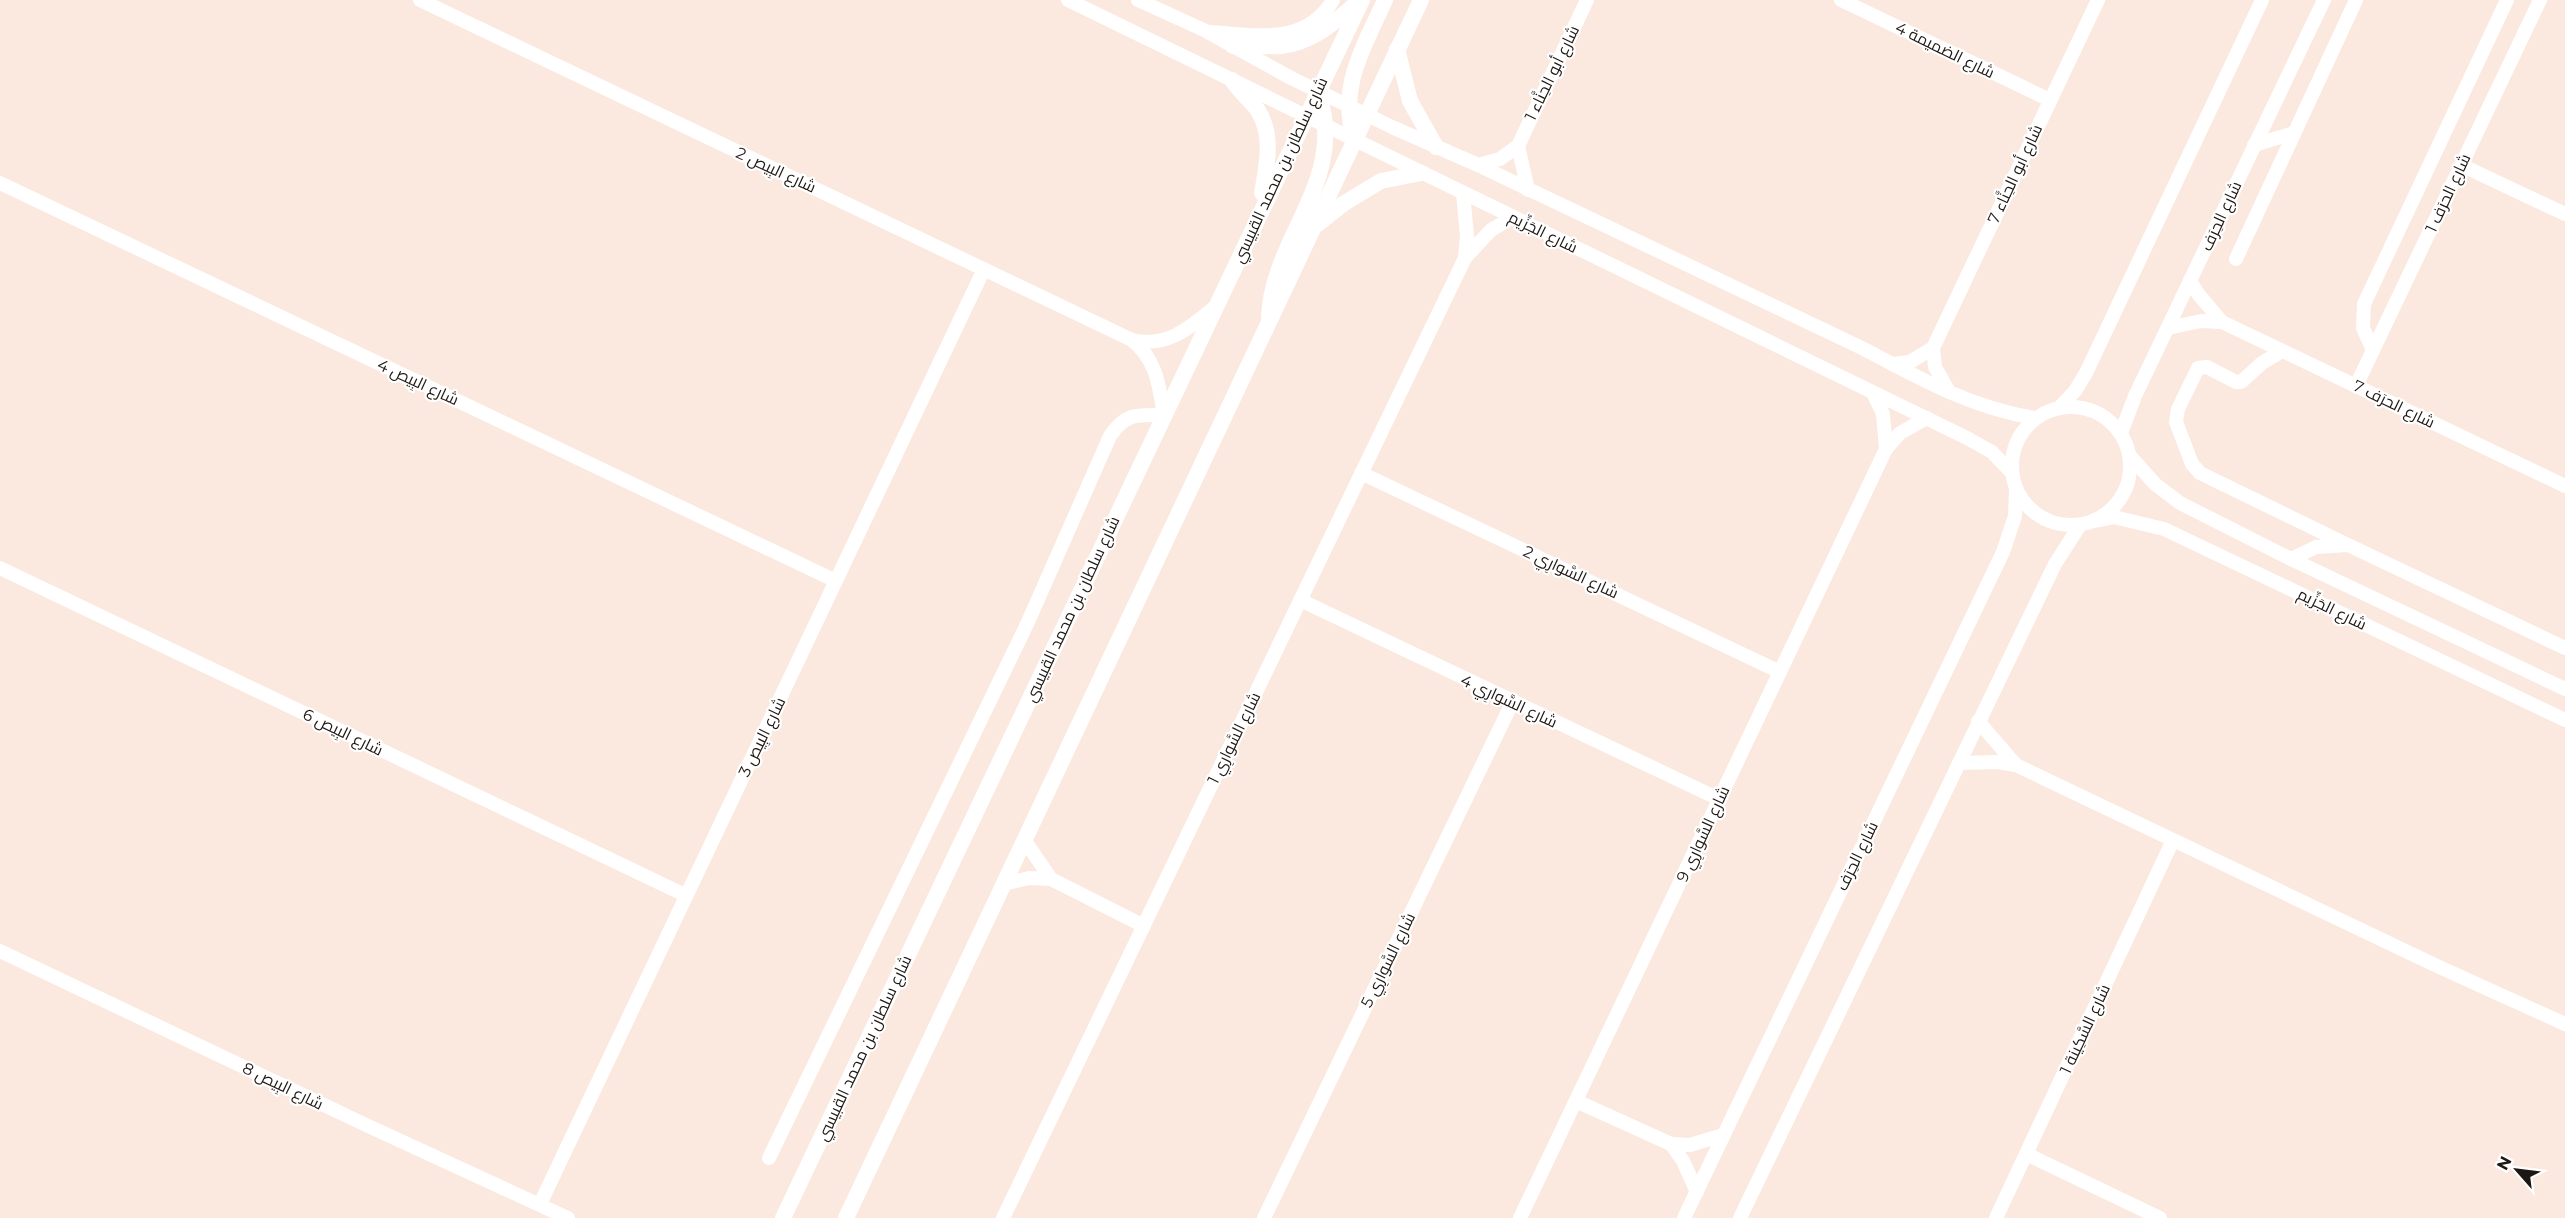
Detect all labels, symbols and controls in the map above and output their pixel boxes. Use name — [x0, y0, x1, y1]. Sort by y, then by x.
street label: شارع الضميمة 4 — [1891, 18, 1998, 84]
street label: شارع أبو الحِنَّاء 1 — [1520, 22, 1585, 125]
street label: شارع سلطان بن محمد القبيسي — [1229, 74, 1334, 267]
street label: شارع أبو الحِنَّاء 7 — [1983, 121, 2048, 227]
street label: شارع البِيص 2 — [732, 143, 819, 199]
street label: شارع الحرَف 1 — [2421, 151, 2476, 236]
street label: شارع الحِرَف — [2197, 178, 2247, 255]
street label: شارع الجَزِّيم — [1505, 206, 1581, 259]
street label: شارع البِيص 4 — [373, 355, 462, 411]
street label: شارع الحرَف 7 — [2349, 376, 2438, 434]
street label: شارع سلطان بن محمد القبيسي — [1021, 513, 1126, 706]
street label: شارع السَّوارِي 2 — [1519, 542, 1622, 606]
street label: شارع الجَزِّيم — [2294, 583, 2370, 636]
street label: شارع السَّوارِي 4 — [1456, 670, 1560, 735]
street label: شارع السَّوارِي 1 — [1204, 689, 1268, 789]
street label: شارع البِيص 3 — [735, 694, 791, 781]
street label: شارع البِيص 6 — [299, 704, 386, 761]
street label: شارع السَّوارِي 9 — [1672, 783, 1737, 887]
street label: شارع الحِرَف — [1832, 818, 1884, 895]
street label: شارع السَّوارِي 5 — [1357, 910, 1423, 1012]
street label: شارع سلطان بن محمد القبيسي — [813, 952, 918, 1145]
street label: شارع السَّكِينة 1 — [2056, 981, 2116, 1078]
street label: شارع البِيص 8 — [239, 1058, 326, 1115]
north arrow — [2487, 1140, 2547, 1200]
text: N — [2493, 1153, 2516, 1173]

